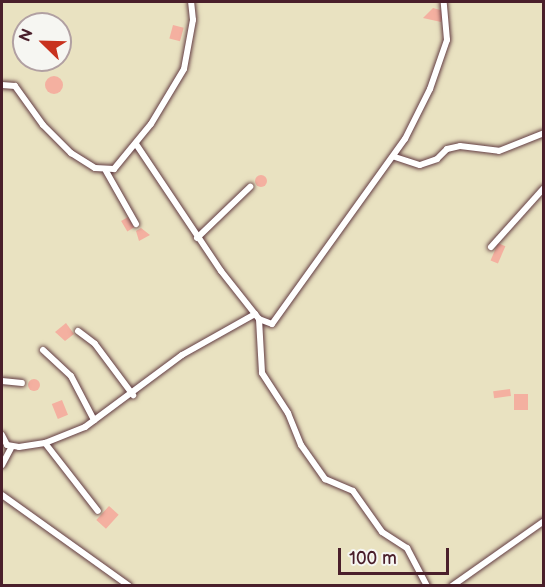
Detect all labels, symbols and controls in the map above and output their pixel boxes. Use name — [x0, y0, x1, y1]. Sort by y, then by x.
north arrow — [12, 12, 72, 72]
text: N — [16, 26, 38, 45]
scale bar — [341, 536, 452, 574]
text: 100 m — [349, 548, 397, 569]

